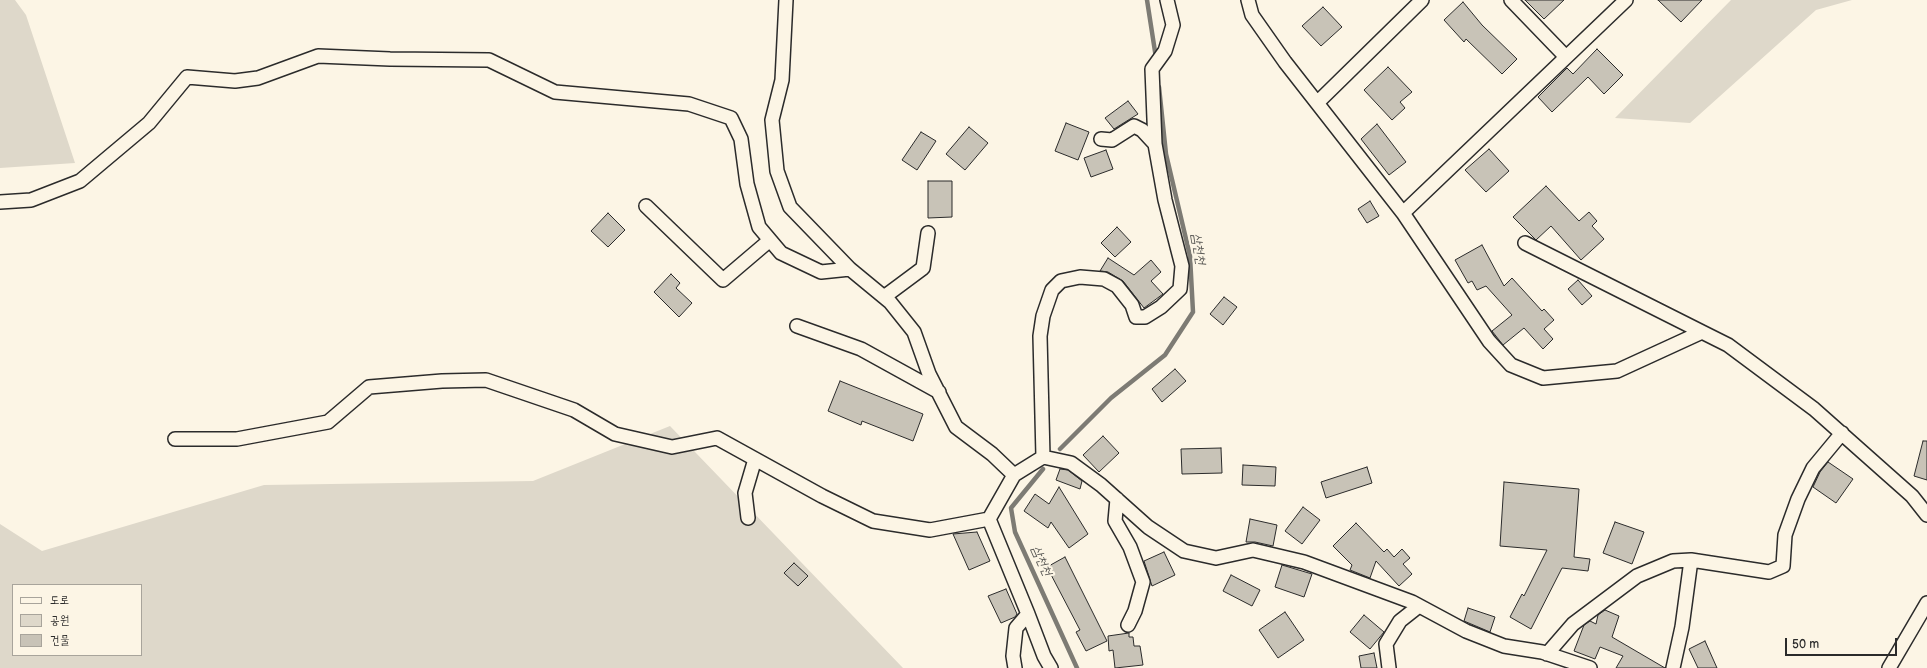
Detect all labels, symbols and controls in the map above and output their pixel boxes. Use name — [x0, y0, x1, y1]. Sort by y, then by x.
water label: 삼천천 — [1188, 232, 1208, 266]
water label: 삼천천 — [1027, 543, 1055, 579]
legend — [12, 584, 142, 656]
text: 도로 — [50, 593, 69, 608]
text: 공원 — [50, 613, 69, 628]
scale bar — [1787, 630, 1899, 656]
text: 건물 — [50, 633, 69, 648]
text: 50 m — [1792, 637, 1819, 652]

